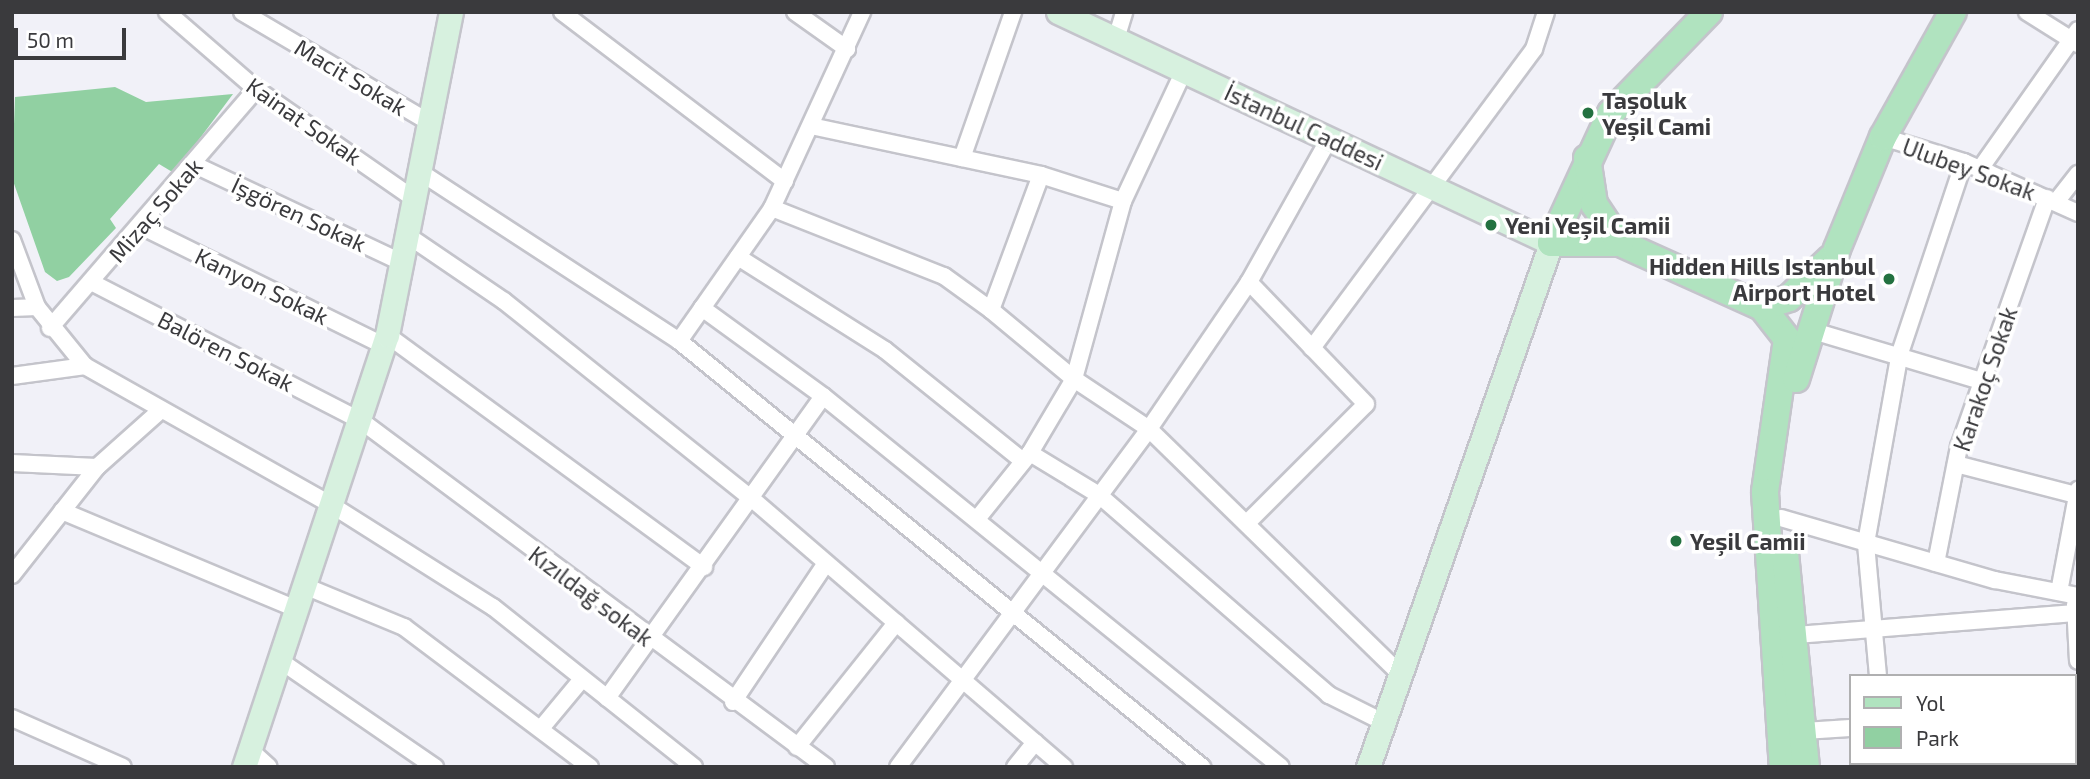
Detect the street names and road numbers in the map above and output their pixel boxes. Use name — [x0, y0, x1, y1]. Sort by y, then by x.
street label: Macit Sokak — [290, 33, 412, 121]
street label: Kainat Sokak — [241, 71, 367, 171]
street label: İstanbul Caddesi — [1220, 78, 1388, 176]
street label: Ulubey Sokak — [1899, 132, 2039, 206]
street label: Mizaç Sokak — [102, 152, 208, 268]
street label: İşgören Sokak — [227, 171, 371, 257]
street label: Kanyon Sokak — [191, 242, 333, 330]
street label: Karakoç Sokak — [1947, 303, 2023, 455]
street label: Balören Sokak — [154, 305, 298, 397]
street label: Kızıldağ sokak — [524, 540, 658, 652]

